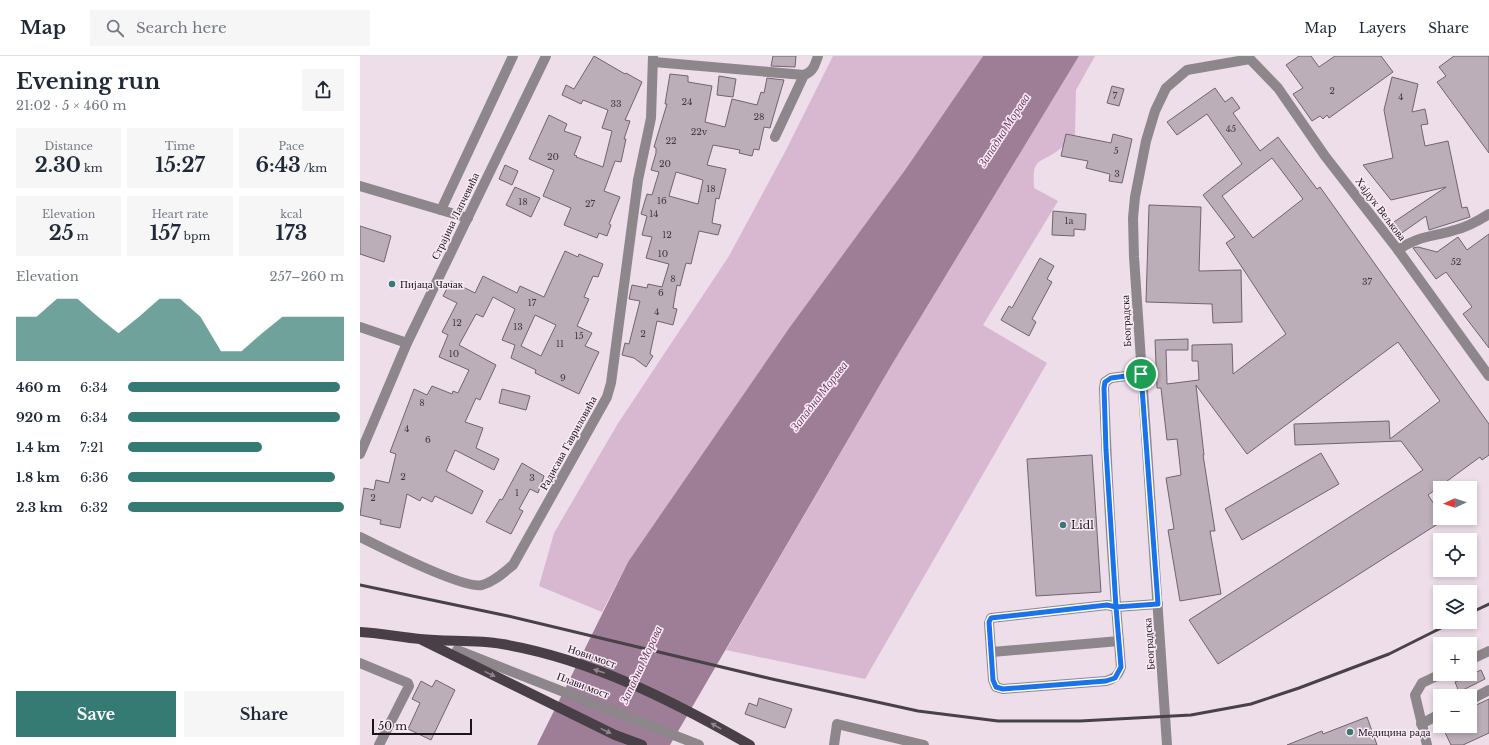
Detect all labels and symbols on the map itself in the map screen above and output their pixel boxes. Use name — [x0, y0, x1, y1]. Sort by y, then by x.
house number: 2 — [1329, 85, 1335, 96]
water label: Западна Морава — [974, 90, 1033, 169]
house number: 7 — [1113, 90, 1118, 101]
house number: 4 — [1398, 91, 1404, 102]
house number: 24 — [682, 96, 692, 107]
house number: 33 — [610, 98, 622, 109]
house number: 28 — [754, 111, 765, 122]
house number: 45 — [1226, 123, 1236, 134]
house number: 22v — [691, 126, 708, 137]
house number: 22 — [665, 135, 677, 146]
house number: 5 — [1113, 145, 1119, 156]
house number: 20 — [547, 151, 559, 162]
house number: 20 — [659, 158, 671, 169]
house number: 3 — [1114, 168, 1120, 179]
street label: Страјина Лапчевића — [428, 170, 482, 262]
street label: Хајдук Вељкова — [1353, 174, 1410, 244]
house number: 18 — [706, 183, 716, 194]
house number: 16 — [657, 195, 667, 206]
house number: 18 — [518, 196, 528, 207]
house number: 27 — [585, 198, 596, 209]
house number: 14 — [649, 208, 659, 219]
house number: 1a — [1064, 215, 1074, 226]
house number: 12 — [662, 229, 672, 240]
house number: 10 — [658, 248, 668, 259]
house number: 52 — [1451, 256, 1461, 267]
house number: 8 — [670, 273, 676, 284]
house number: 37 — [1362, 276, 1373, 287]
place label: Пијаца Чачак — [400, 277, 464, 291]
marker: Пијаца Чачак — [387, 279, 397, 289]
house number: 6 — [658, 287, 664, 298]
street label: Београдска — [1118, 294, 1134, 347]
house number: 17 — [528, 297, 537, 308]
house number: 4 — [654, 306, 660, 317]
house number: 12 — [452, 317, 462, 328]
house number: 13 — [513, 321, 523, 332]
house number: 2 — [640, 328, 646, 339]
house number: 15 — [574, 330, 584, 341]
house number: 11 — [556, 338, 564, 349]
house number: 10 — [449, 348, 459, 359]
pin — [1124, 357, 1158, 391]
water label: Западна Морава — [787, 358, 850, 433]
house number: 9 — [560, 372, 566, 383]
street label: Радисава Гавриловића — [536, 393, 600, 493]
house number: 8 — [419, 397, 425, 408]
house number: 4 — [404, 423, 410, 434]
house number: 6 — [425, 434, 431, 445]
house number: 2 — [400, 471, 406, 482]
house number: 3 — [529, 472, 535, 483]
north arrow — [1433, 481, 1477, 525]
house number: 1 — [515, 487, 519, 498]
house number: 2 — [370, 492, 376, 503]
place label: Lidl — [1071, 518, 1094, 532]
marker: Lidl — [1058, 520, 1068, 530]
street label: Београдска — [1140, 617, 1158, 670]
water label: Западна Морава — [616, 623, 665, 706]
street label: Нови мост — [566, 641, 618, 671]
one-way arrow — [592, 667, 604, 673]
street label: Плави мост — [555, 669, 611, 701]
one-way arrow — [484, 671, 495, 678]
scale bar — [372, 717, 472, 736]
one-way arrow — [710, 722, 722, 729]
place label: Медицина рада — [1358, 725, 1431, 739]
marker: Медицина рада — [1345, 727, 1355, 737]
one-way arrow — [601, 728, 612, 734]

